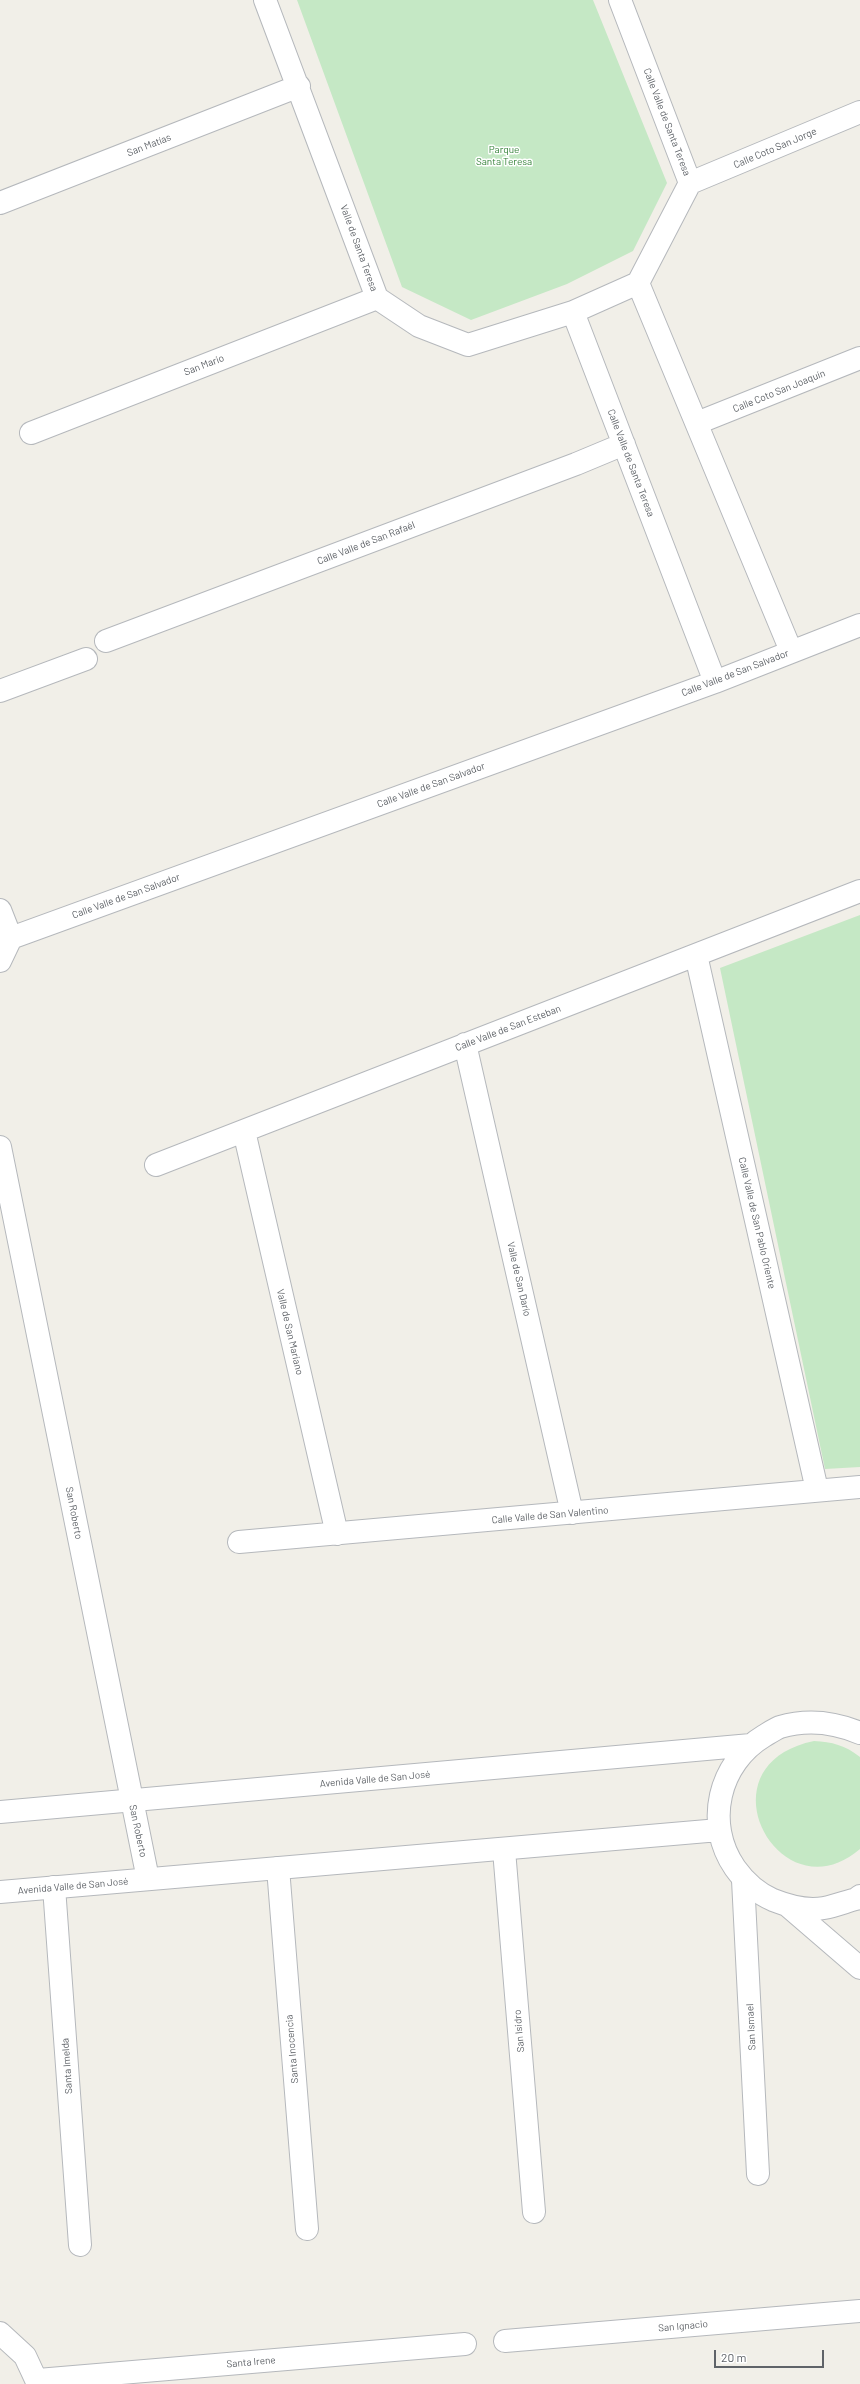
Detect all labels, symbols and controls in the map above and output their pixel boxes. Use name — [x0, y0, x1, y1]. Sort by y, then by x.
street label: Calle Valle de Santa Teresa — [641, 66, 693, 178]
street label: Calle Coto San Jorge — [732, 125, 818, 171]
street label: San Matías — [125, 131, 173, 159]
park label: Parque Santa Teresa — [476, 144, 532, 168]
street label: Valle de Santa Teresa — [338, 203, 380, 293]
street label: San Mario — [182, 352, 226, 378]
street label: Calle Coto San Joaquín — [731, 367, 827, 415]
street label: Calle Valle de Santa Teresa — [605, 407, 657, 519]
street label: Calle Valle de San Rafaél — [315, 519, 417, 567]
street label: Calle Valle de San Salvador — [680, 647, 790, 699]
street label: Calle Valle de San Salvador — [375, 760, 487, 810]
street label: Calle Valle de San Salvador — [70, 871, 182, 921]
street label: Calle Valle de San Esteban — [453, 1002, 563, 1054]
street label: Calle Valle de San Pablo Oriente — [736, 1156, 778, 1290]
street label: Valle de San Darío — [505, 1241, 533, 1317]
street label: Valle de San Mariano — [274, 1288, 306, 1376]
street label: San Roberto — [63, 1486, 85, 1540]
street label: Calle Valle de San Valentino — [491, 1504, 609, 1526]
street label: Avenida Valle de San José — [319, 1768, 431, 1790]
street label: San Roberto — [127, 1804, 149, 1858]
street label: Avenida Valle de San José — [17, 1875, 129, 1897]
street label: San Ismael — [744, 2003, 758, 2051]
street label: San Isidro — [511, 2009, 527, 2053]
street label: Santa Inocencia — [283, 2014, 301, 2084]
street label: Santa Imelda — [59, 2038, 75, 2094]
street label: San Ignacio — [658, 2318, 708, 2334]
scale bar — [716, 2342, 826, 2368]
text: 20 m — [721, 2350, 747, 2364]
street label: Santa Irene — [226, 2354, 276, 2370]

